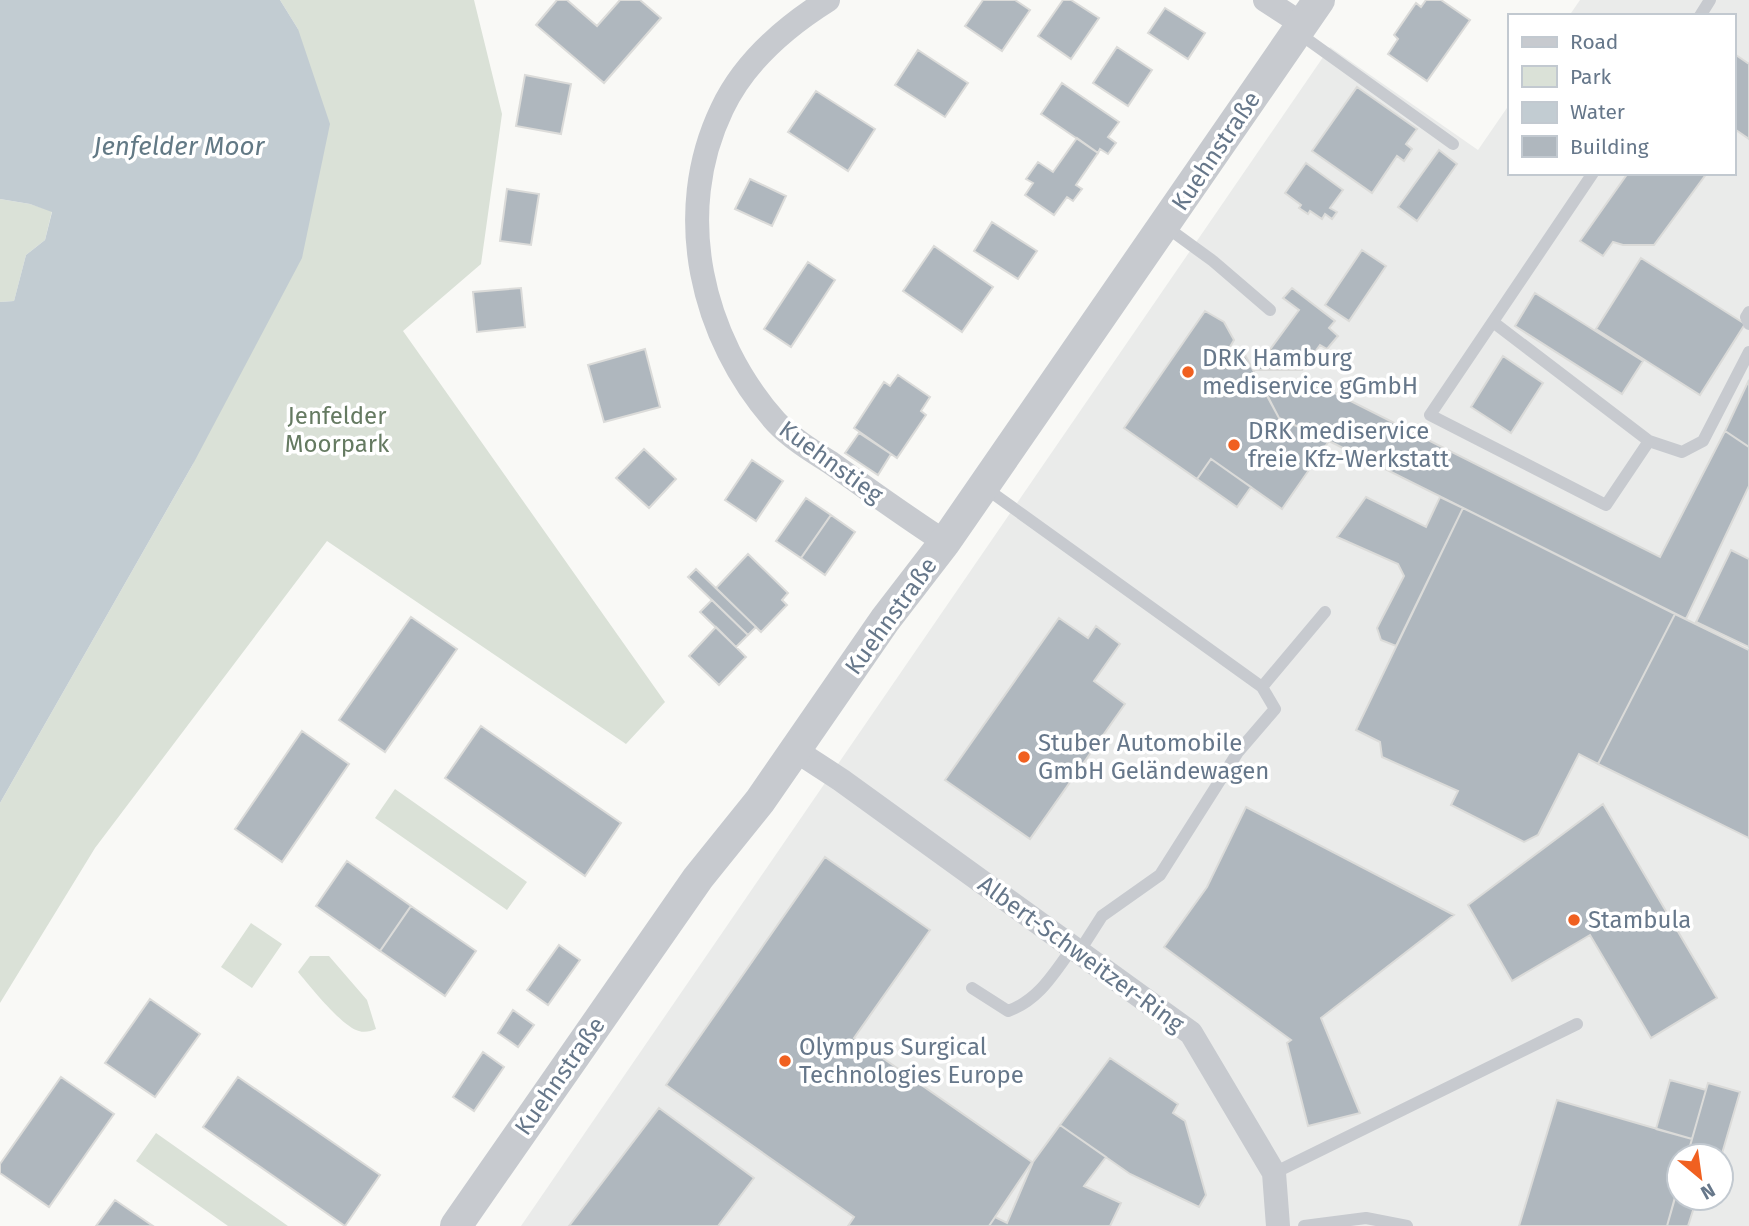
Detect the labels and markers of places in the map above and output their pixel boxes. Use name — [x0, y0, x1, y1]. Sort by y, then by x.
place label: DRK Hamburg mediservice gGmbH — [1202, 344, 1418, 400]
marker: DRK Hamburg mediservice gGmbH — [1180, 364, 1196, 380]
place label: DRK mediservice freie Kfz-Werkstatt — [1248, 417, 1449, 473]
marker: DRK mediservice freie Kfz-Werkstatt — [1226, 437, 1242, 453]
place label: Stuber Automobile GmbH Geländewagen — [1038, 729, 1269, 785]
marker: Stuber Automobile GmbH Geländewagen — [1016, 749, 1032, 765]
place label: Stambula — [1588, 906, 1691, 934]
marker: Stambula — [1566, 912, 1582, 928]
place label: Olympus Surgical Technologies Europe — [799, 1033, 1024, 1089]
marker: Olympus Surgical Technologies Europe — [777, 1053, 793, 1069]

